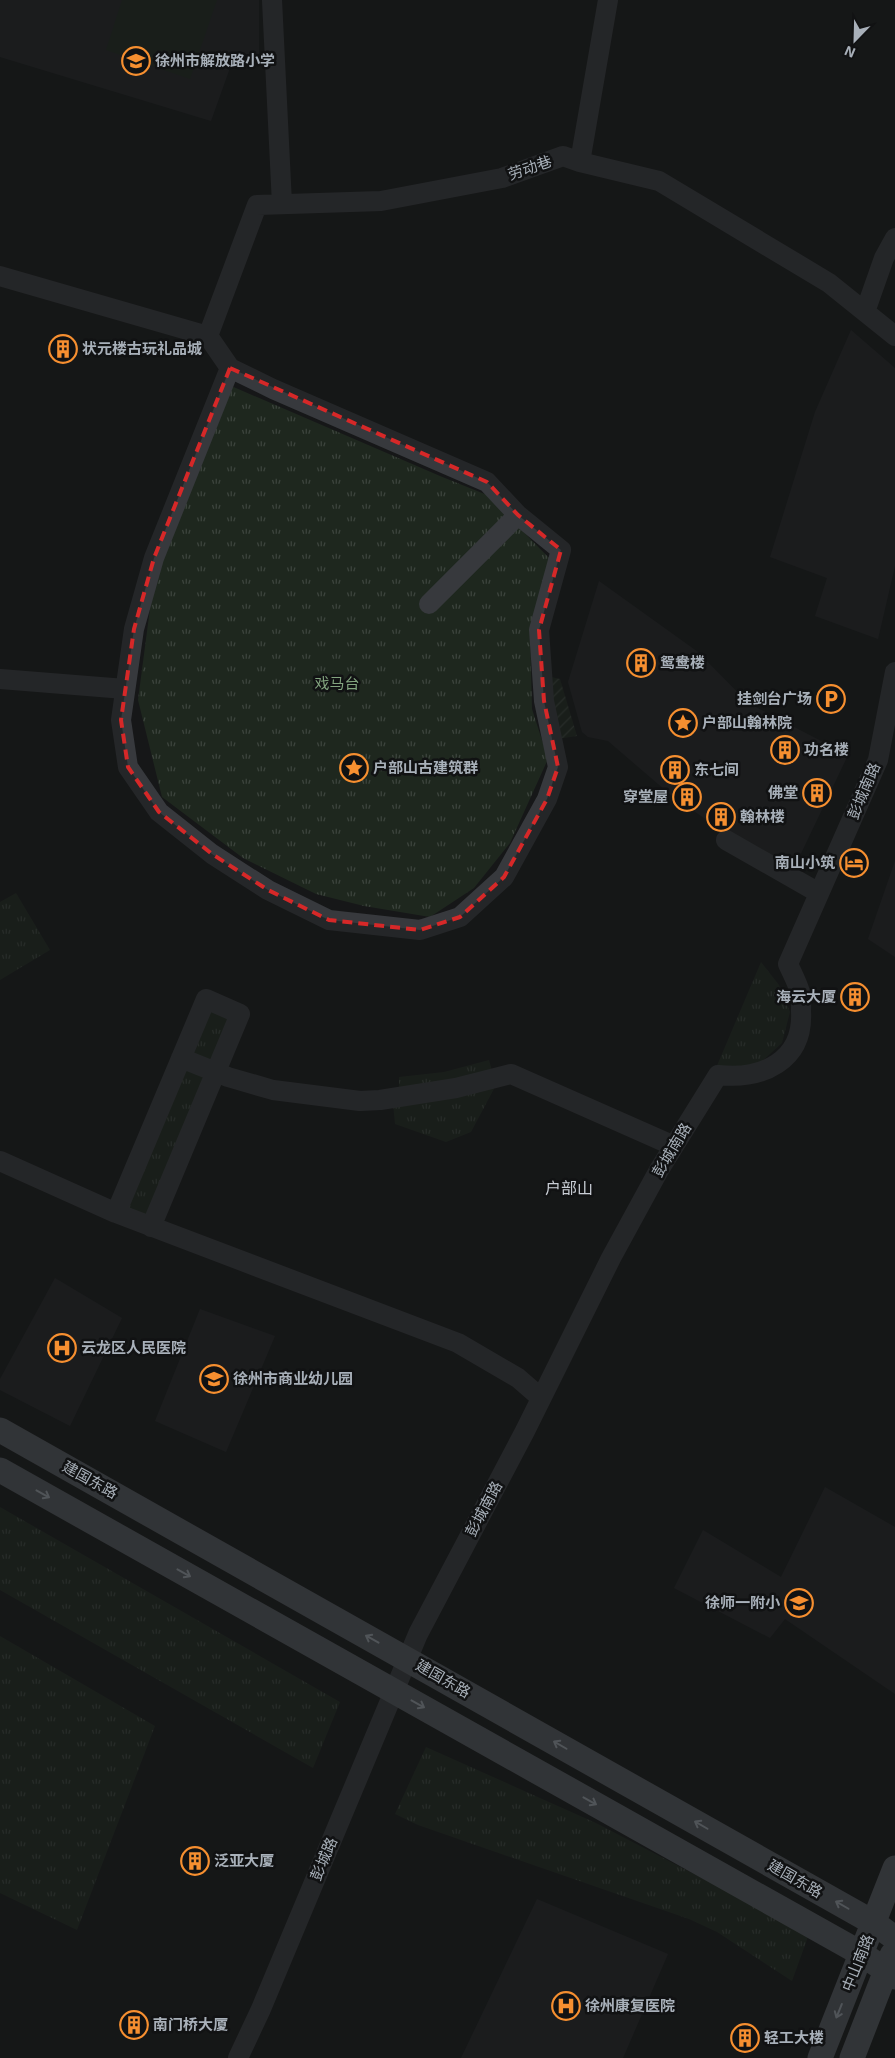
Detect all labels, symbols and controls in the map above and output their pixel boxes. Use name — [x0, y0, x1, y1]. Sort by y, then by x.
north arrow — [830, 15, 880, 65]
text: N — [842, 43, 858, 62]
school or university icon: 徐州市解放路小学 — [121, 46, 151, 76]
place label: 徐州市解放路小学 — [155, 51, 275, 69]
street label: 劳动巷 — [505, 151, 554, 183]
building icon: 状元楼古玩礼品城 — [48, 334, 78, 364]
place label: 状元楼古玩礼品城 — [82, 339, 202, 357]
building icon: 鸳鸯楼 — [626, 648, 656, 678]
place label: 鸳鸯楼 — [660, 653, 705, 671]
park label: 戏马台 — [314, 674, 360, 692]
parking icon: 挂剑台广场 — [816, 684, 846, 714]
place label: 挂剑台广场 — [737, 689, 812, 707]
place icon: 户部山翰林院 — [668, 708, 698, 738]
place label: 户部山翰林院 — [702, 713, 792, 731]
building icon: 功名楼 — [770, 735, 800, 765]
place label: 功名楼 — [804, 740, 849, 758]
place icon: 户部山古建筑群 — [339, 753, 369, 783]
building icon: 东七间 — [660, 755, 690, 785]
place label: 户部山古建筑群 — [373, 758, 478, 776]
street label: 彭城南路 — [843, 759, 883, 822]
place label: 东七间 — [694, 760, 739, 778]
building icon: 佛堂 — [802, 778, 832, 808]
building icon: 穿堂屋 — [672, 782, 702, 812]
place label: 佛堂 — [768, 783, 798, 801]
place label: 穿堂屋 — [623, 787, 668, 805]
building icon: 翰林楼 — [706, 802, 736, 832]
place label: 翰林楼 — [740, 807, 785, 825]
hotel icon: 南山小筑 — [839, 848, 869, 878]
place label: 南山小筑 — [775, 853, 835, 871]
building icon: 海云大厦 — [840, 982, 870, 1012]
place label: 海云大厦 — [776, 987, 836, 1005]
street label: 彭城南路 — [648, 1119, 694, 1180]
district label: 户部山 — [545, 1178, 593, 1197]
hospital icon: 云龙区人民医院 — [47, 1333, 77, 1363]
place label: 云龙区人民医院 — [81, 1338, 186, 1356]
school or university icon: 徐州市商业幼儿园 — [199, 1364, 229, 1394]
place label: 徐州市商业幼儿园 — [233, 1369, 353, 1387]
street label: 建国东路 — [60, 1457, 121, 1502]
street label: 彭城南路 — [461, 1478, 505, 1539]
one-way arrow — [35, 1489, 50, 1499]
one-way arrow — [177, 1568, 192, 1578]
school or university icon: 徐师一附小 — [784, 1588, 814, 1618]
place label: 徐师一附小 — [705, 1593, 781, 1611]
one-way arrow — [365, 1634, 380, 1644]
street label: 建国东路 — [413, 1655, 474, 1701]
one-way arrow — [410, 1699, 424, 1709]
one-way arrow — [552, 1740, 567, 1750]
one-way arrow — [582, 1796, 597, 1806]
one-way arrow — [693, 1820, 708, 1830]
street label: 彭城路 — [306, 1834, 340, 1883]
building icon: 泛亚大厦 — [180, 1846, 210, 1876]
place label: 泛亚大厦 — [214, 1851, 274, 1869]
street label: 建国东路 — [765, 1855, 826, 1901]
one-way arrow — [836, 1900, 850, 1910]
street label: 中山南路 — [837, 1931, 877, 1994]
hospital icon: 徐州康复医院 — [551, 1991, 581, 2021]
place label: 徐州康复医院 — [585, 1996, 675, 2014]
one-way arrow — [833, 2003, 843, 2018]
building icon: 南门桥大厦 — [119, 2010, 149, 2040]
place label: 南门桥大厦 — [153, 2015, 228, 2033]
building icon: 轻工大楼 — [730, 2023, 760, 2053]
place label: 轻工大楼 — [764, 2028, 824, 2046]

